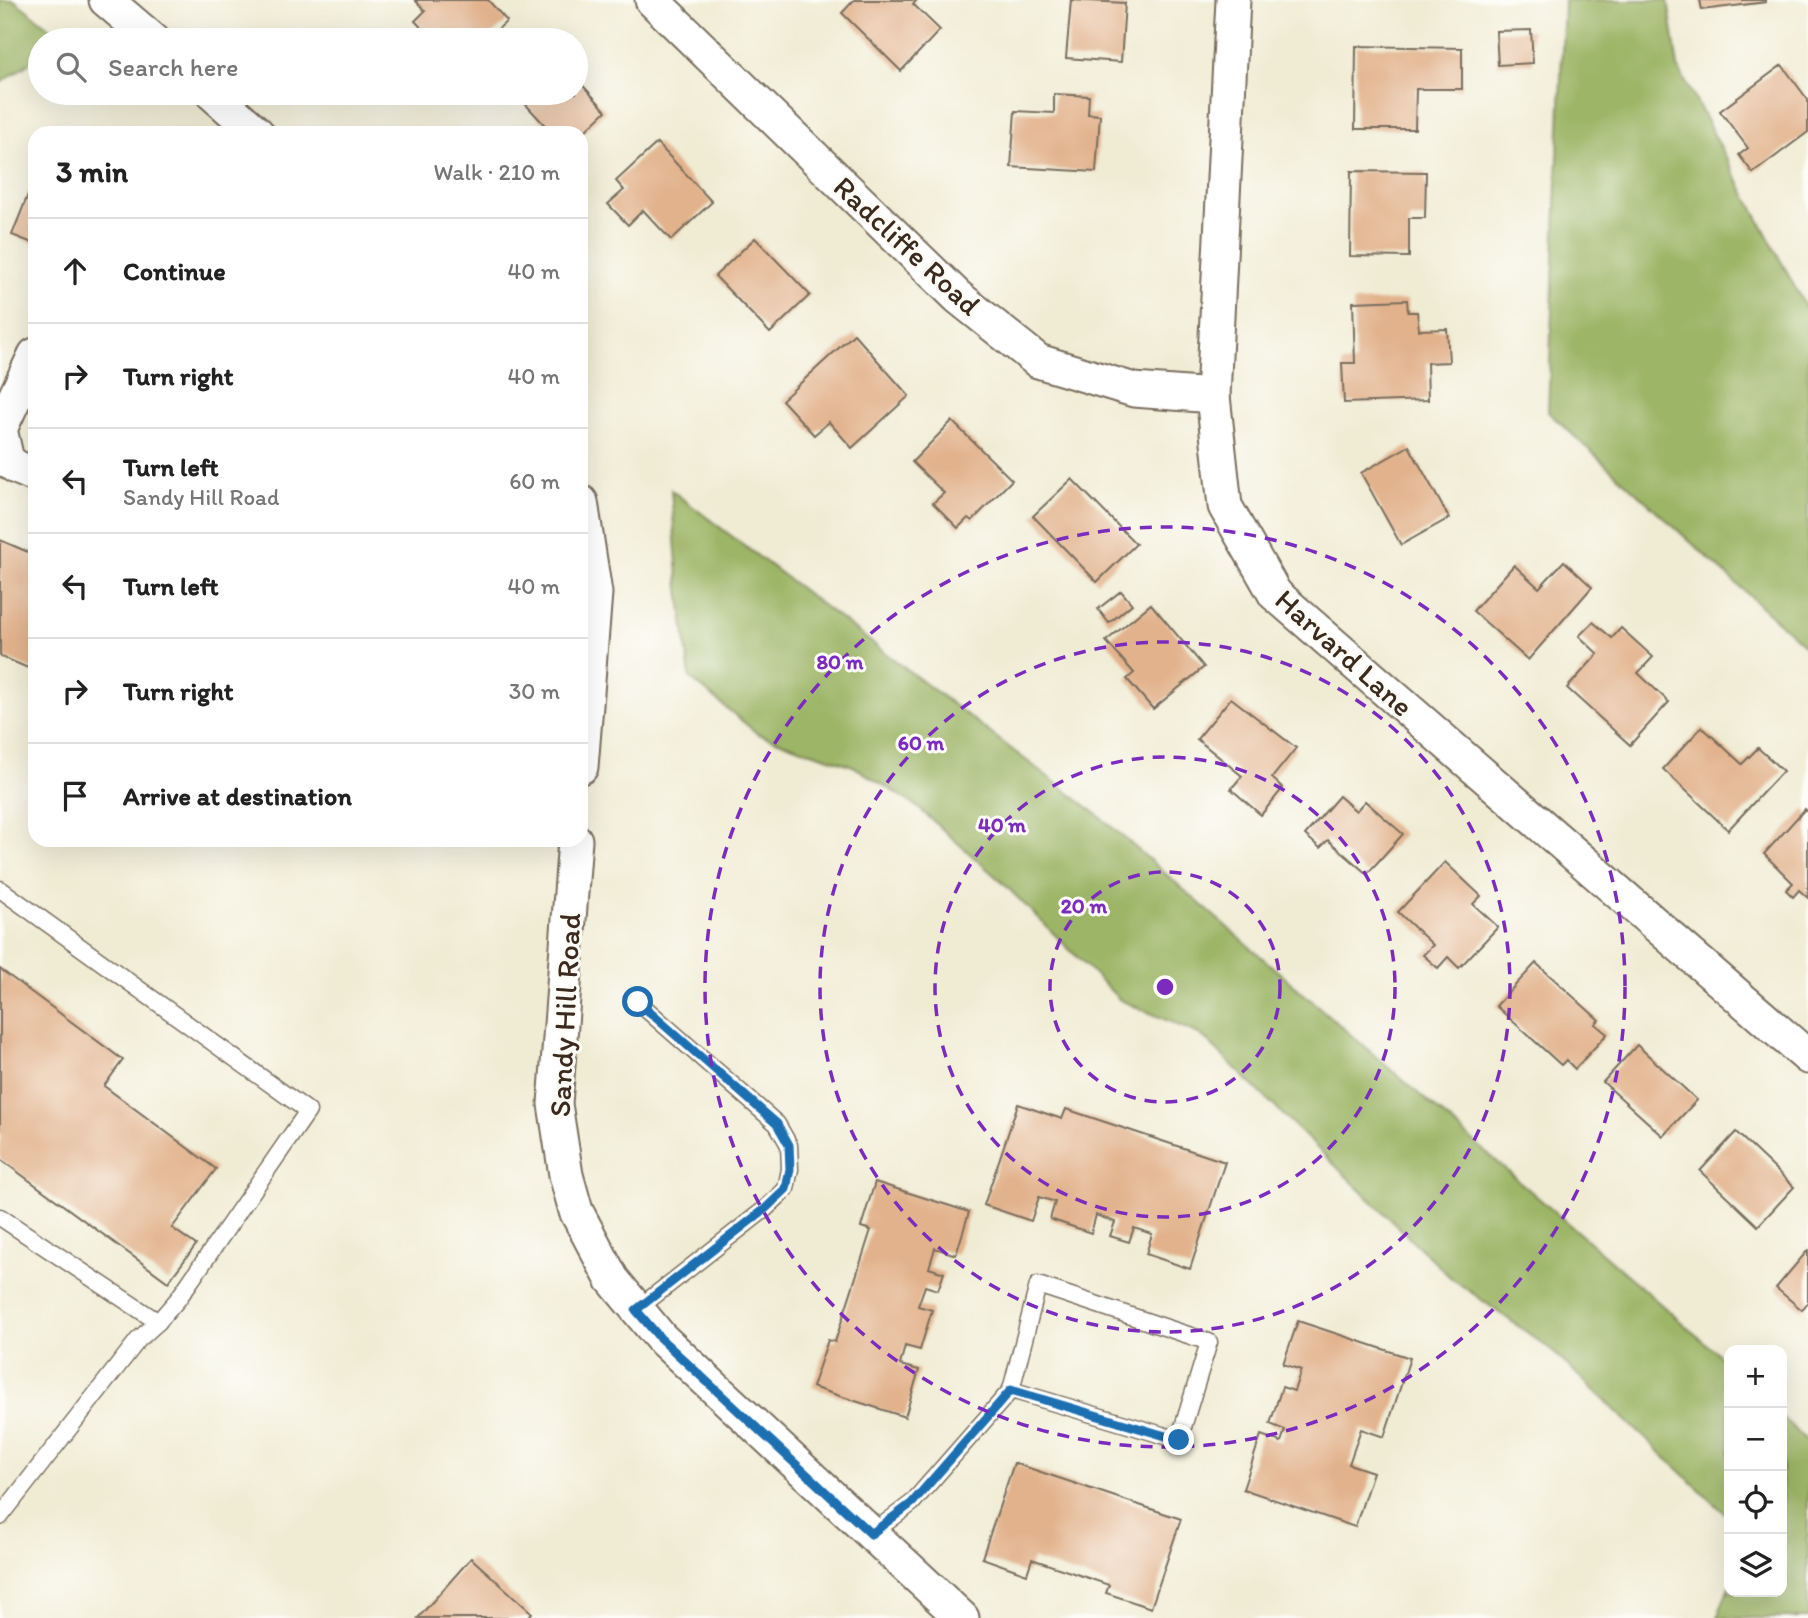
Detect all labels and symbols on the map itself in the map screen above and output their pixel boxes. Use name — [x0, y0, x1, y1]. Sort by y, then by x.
street label: Radcliffe Road — [826, 168, 989, 323]
street label: Harvard Lane — [1268, 581, 1421, 724]
text: 80 m — [817, 649, 864, 674]
text: 60 m — [898, 730, 945, 755]
text: 40 m — [978, 812, 1026, 837]
text: 20 m — [1061, 893, 1108, 918]
street label: Sandy Hill Road — [541, 912, 588, 1118]
centre of rings — [1153, 975, 1177, 999]
route start — [622, 986, 653, 1017]
route end — [1163, 1424, 1194, 1455]

